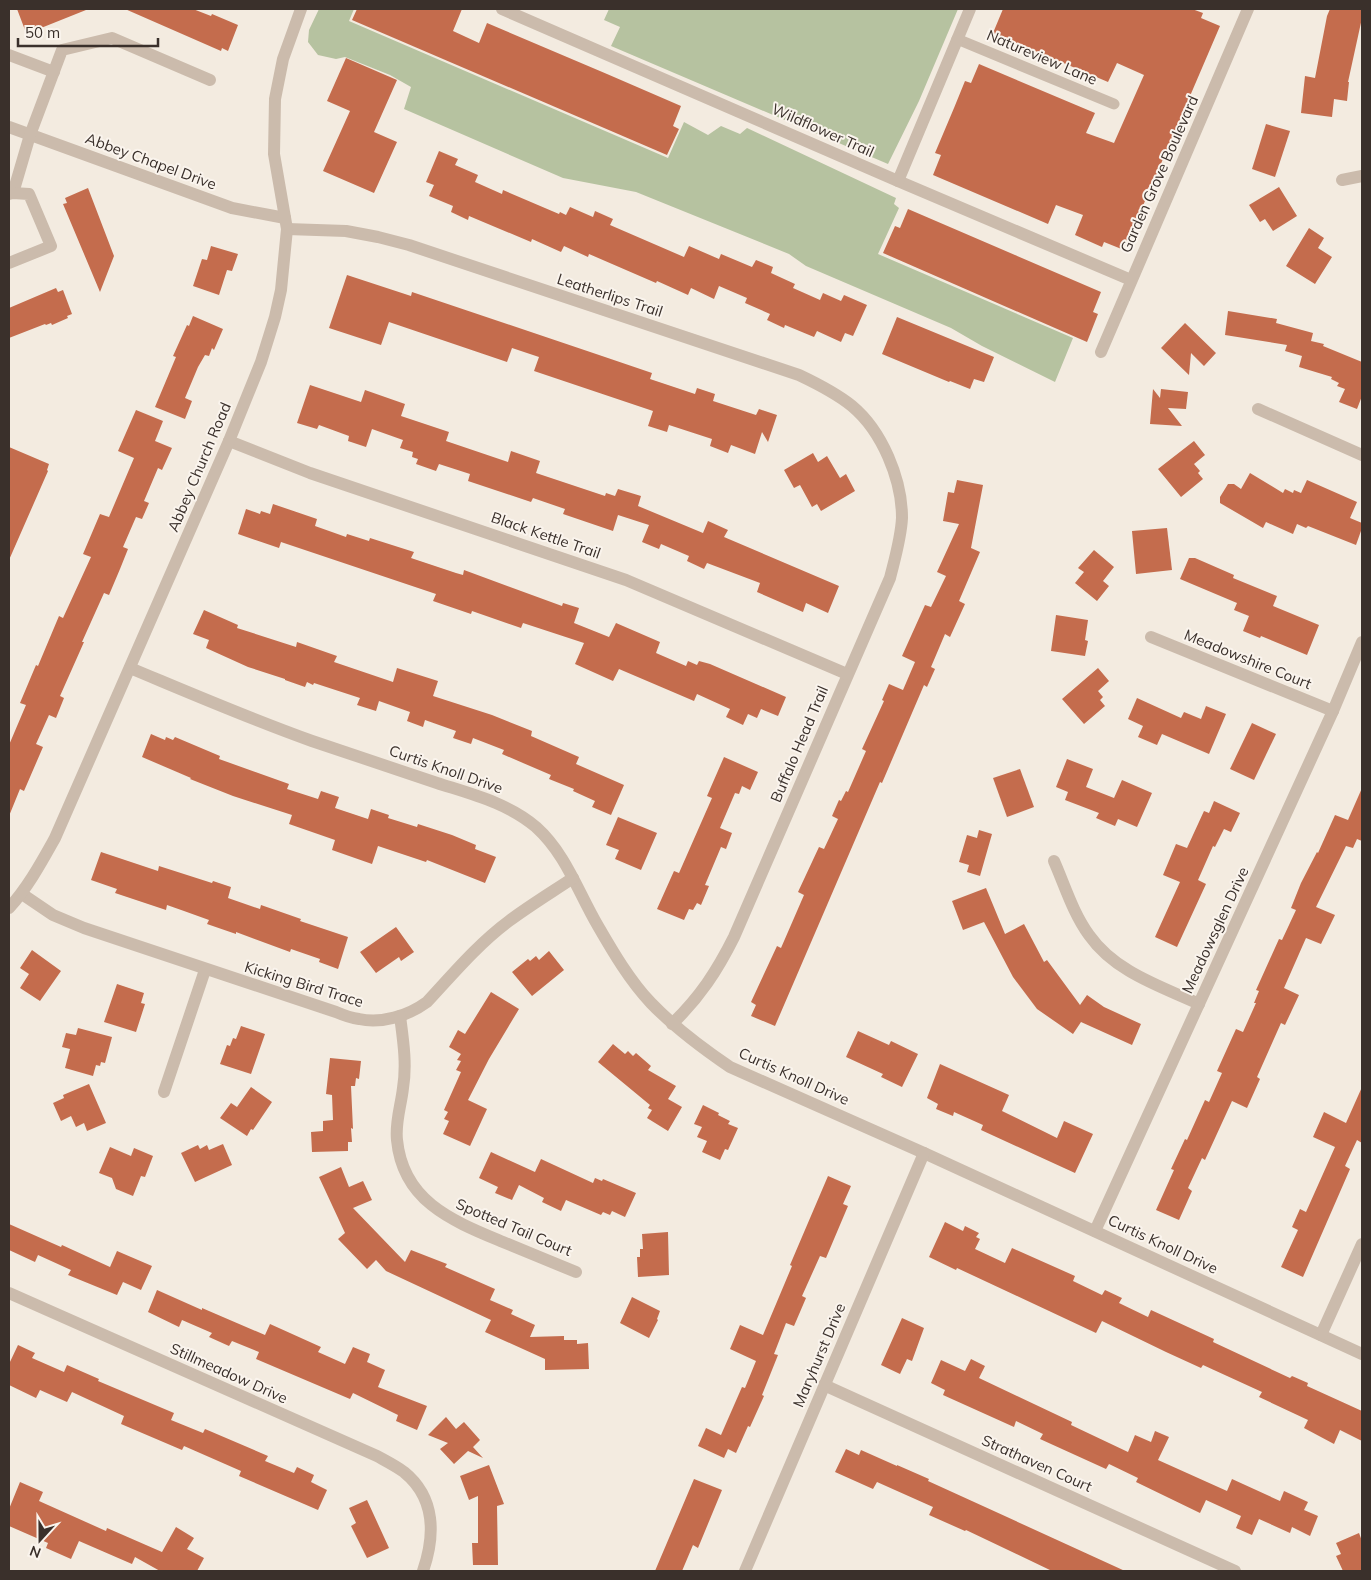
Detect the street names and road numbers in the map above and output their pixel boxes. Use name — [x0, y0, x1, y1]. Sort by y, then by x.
street label: Natureview Lane — [984, 25, 1100, 89]
street label: Garden Grove Boulevard — [1116, 92, 1202, 256]
street label: Wildflower Trail — [769, 99, 877, 161]
street label: Abbey Chapel Drive — [83, 128, 219, 194]
street label: Leatherlips Trail — [555, 269, 665, 321]
street label: Abbey Church Road — [163, 399, 235, 535]
street label: Black Kettle Trail — [489, 507, 603, 563]
street label: Meadowshire Court — [1182, 625, 1314, 693]
street label: Buffalo Head Trail — [766, 683, 832, 805]
street label: Curtis Knoll Drive — [387, 741, 505, 797]
street label: Meadowsglen Drive — [1177, 864, 1253, 996]
street label: Kicking Bird Trace — [242, 957, 366, 1011]
street label: Curtis Knoll Drive — [736, 1043, 852, 1109]
street label: Spotted Tail Court — [453, 1194, 575, 1260]
street label: Curtis Knoll Drive — [1105, 1210, 1221, 1278]
street label: Maryhurst Drive — [789, 1300, 849, 1410]
street label: Stillmeadow Drive — [167, 1339, 291, 1407]
street label: Strathaven Court — [979, 1430, 1095, 1496]

